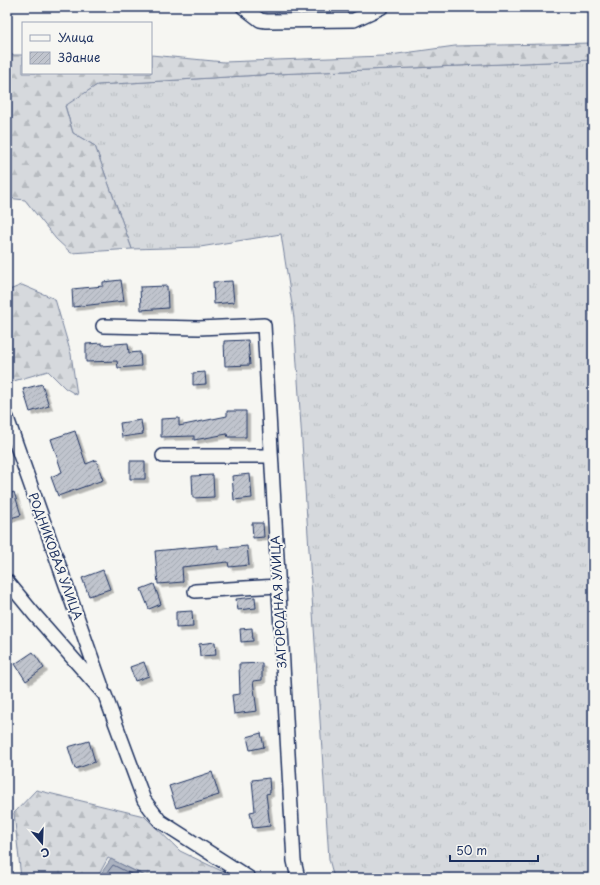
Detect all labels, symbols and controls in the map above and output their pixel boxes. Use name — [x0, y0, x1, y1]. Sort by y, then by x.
legend — [22, 22, 152, 74]
text: Улица — [58, 28, 94, 46]
text: Здание — [58, 48, 100, 66]
street label: РОДНИКОВАЯ УЛИЦА — [25, 490, 87, 622]
street label: ЗАГОРОДНАЯ УЛИЦА — [266, 535, 290, 669]
north arrow — [22, 823, 62, 863]
scale bar — [450, 837, 538, 863]
text: 50 m — [456, 841, 487, 859]
text: С — [39, 844, 52, 862]

